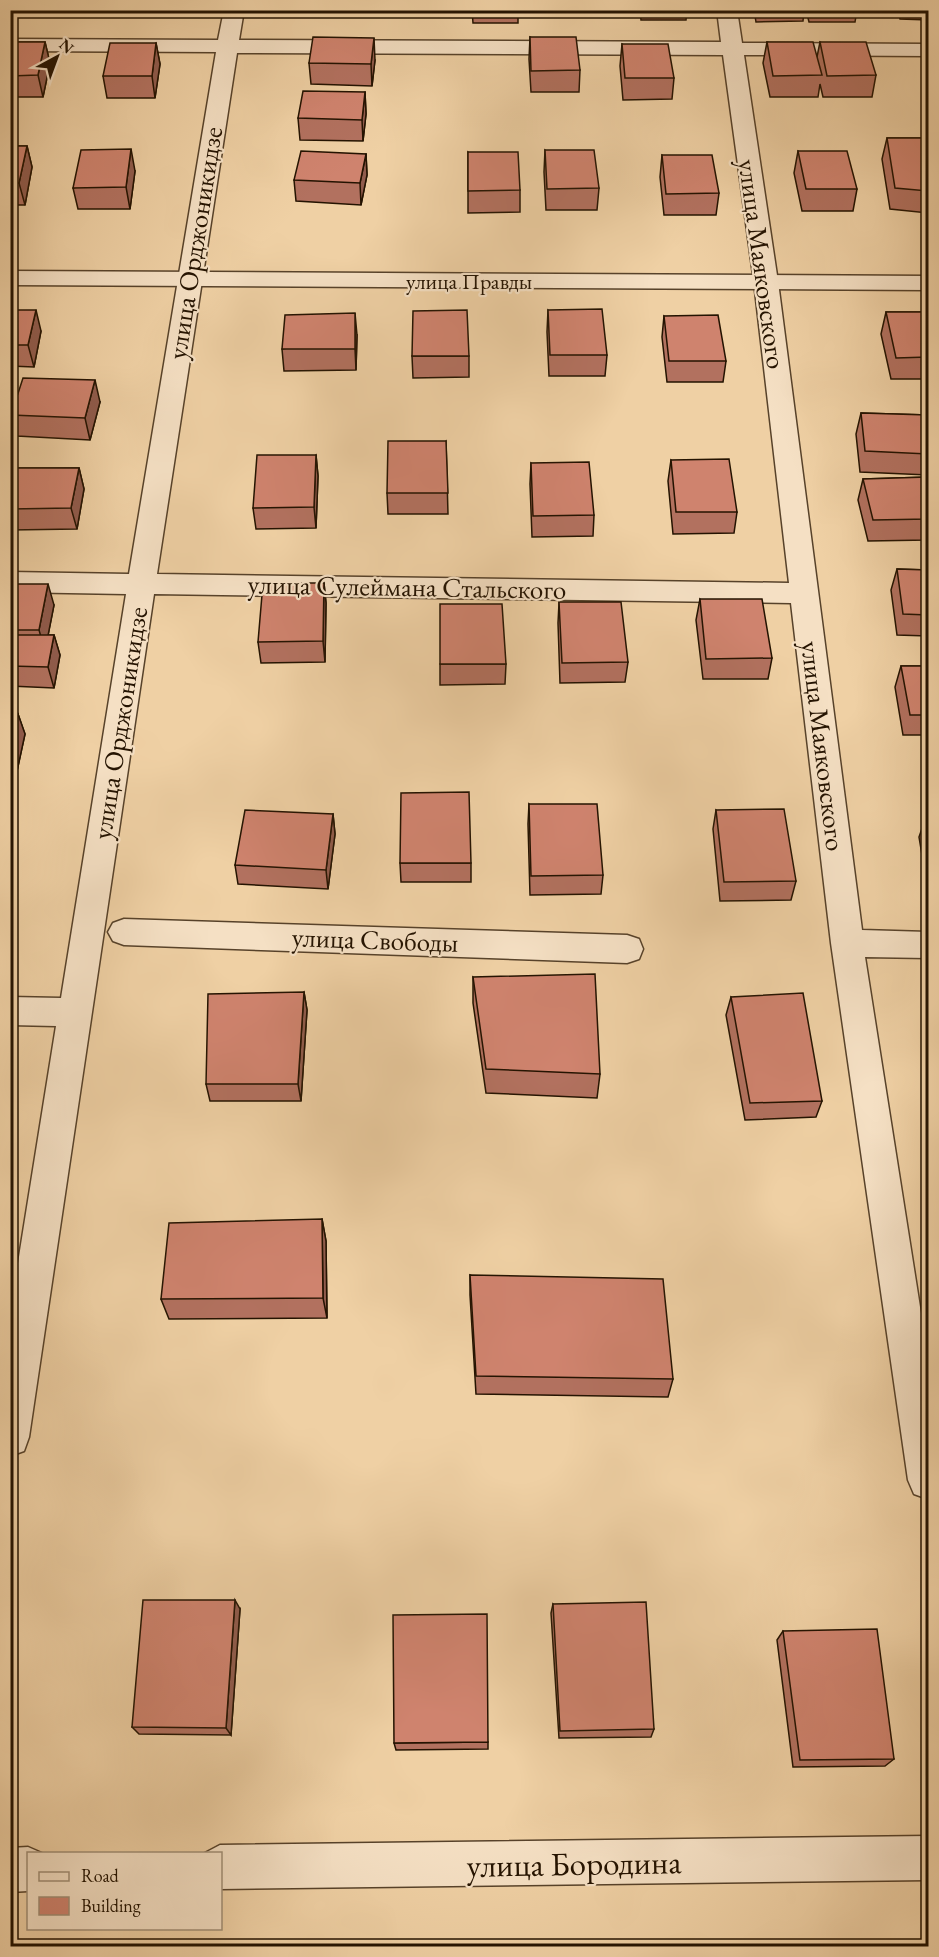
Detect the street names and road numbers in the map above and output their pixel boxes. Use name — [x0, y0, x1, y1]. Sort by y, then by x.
street label: улица Орджоникидзе — [159, 124, 230, 362]
street label: улица Маяковского — [730, 157, 795, 371]
street label: улица Правды — [406, 267, 532, 296]
street label: улица Сулеймана Стальского — [247, 566, 567, 607]
street label: улица Орджоникидзе — [84, 604, 155, 842]
street label: улица Маяковского — [793, 639, 854, 853]
street label: улица Свободы — [291, 919, 459, 960]
street label: улица Бородина — [466, 1840, 683, 1887]

